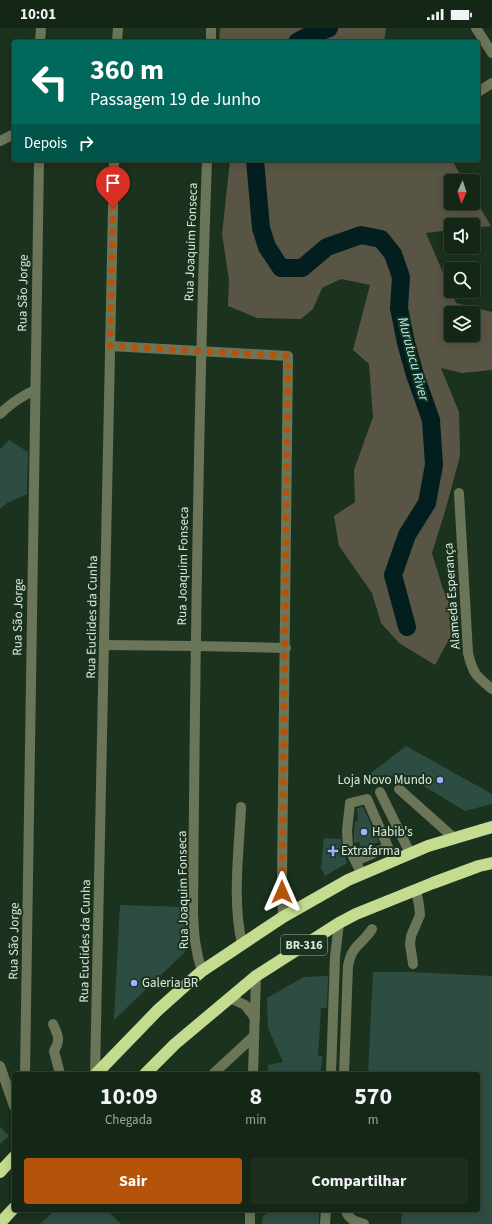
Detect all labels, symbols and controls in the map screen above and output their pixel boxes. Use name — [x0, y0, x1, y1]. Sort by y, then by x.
text: 10:01 — [20, 4, 56, 25]
text: 360 m — [90, 50, 164, 90]
icon: left — [24, 56, 76, 108]
text: Passagem 19 de Junho — [90, 87, 261, 112]
icon: right — [75, 132, 97, 154]
text: Depois — [24, 133, 67, 154]
pin — [96, 166, 130, 207]
icon: arrive — [102, 172, 124, 194]
north arrow — [444, 174, 480, 210]
map controls — [444, 174, 480, 342]
street label: Rua Joaquim Fonseca — [180, 182, 202, 302]
button: sound — [444, 218, 480, 254]
street label: Rua São Jorge — [13, 254, 33, 332]
button: search — [444, 262, 480, 298]
button: layers — [444, 306, 480, 342]
water label: Murutucu River — [392, 315, 434, 404]
street label: Rua Joaquim Fonseca — [173, 506, 193, 626]
street label: Alameda Esperança — [439, 542, 465, 650]
street label: Rua Euclides da Cunha — [82, 555, 102, 679]
street label: Rua São Jorge — [8, 578, 28, 656]
place label: Loja Novo Mundo — [337, 771, 432, 789]
marker: Loja Novo Mundo — [435, 775, 445, 785]
place label: Habib's — [372, 823, 413, 841]
marker: Habib's — [359, 827, 369, 837]
street label: Rua Joaquim Fonseca — [173, 830, 193, 950]
place label: Extrafarma — [341, 842, 400, 860]
marker: Extrafarma — [328, 846, 338, 856]
position arrow — [261, 871, 303, 913]
street label: Rua Euclides da Cunha — [75, 879, 95, 1003]
street label: Rua São Jorge — [4, 902, 24, 980]
road number: BR-316 — [281, 935, 327, 955]
place label: Galeria BR — [142, 974, 199, 992]
marker: Galeria BR — [129, 978, 139, 988]
text: 10:09 — [100, 1079, 158, 1114]
text: 8 — [250, 1079, 262, 1114]
text: 570 — [354, 1079, 392, 1114]
text: Chegada — [105, 1111, 152, 1129]
text: min — [245, 1111, 266, 1129]
text: m — [368, 1111, 379, 1129]
button: Sair — [24, 1158, 242, 1204]
button: Compartilhar — [250, 1158, 468, 1204]

